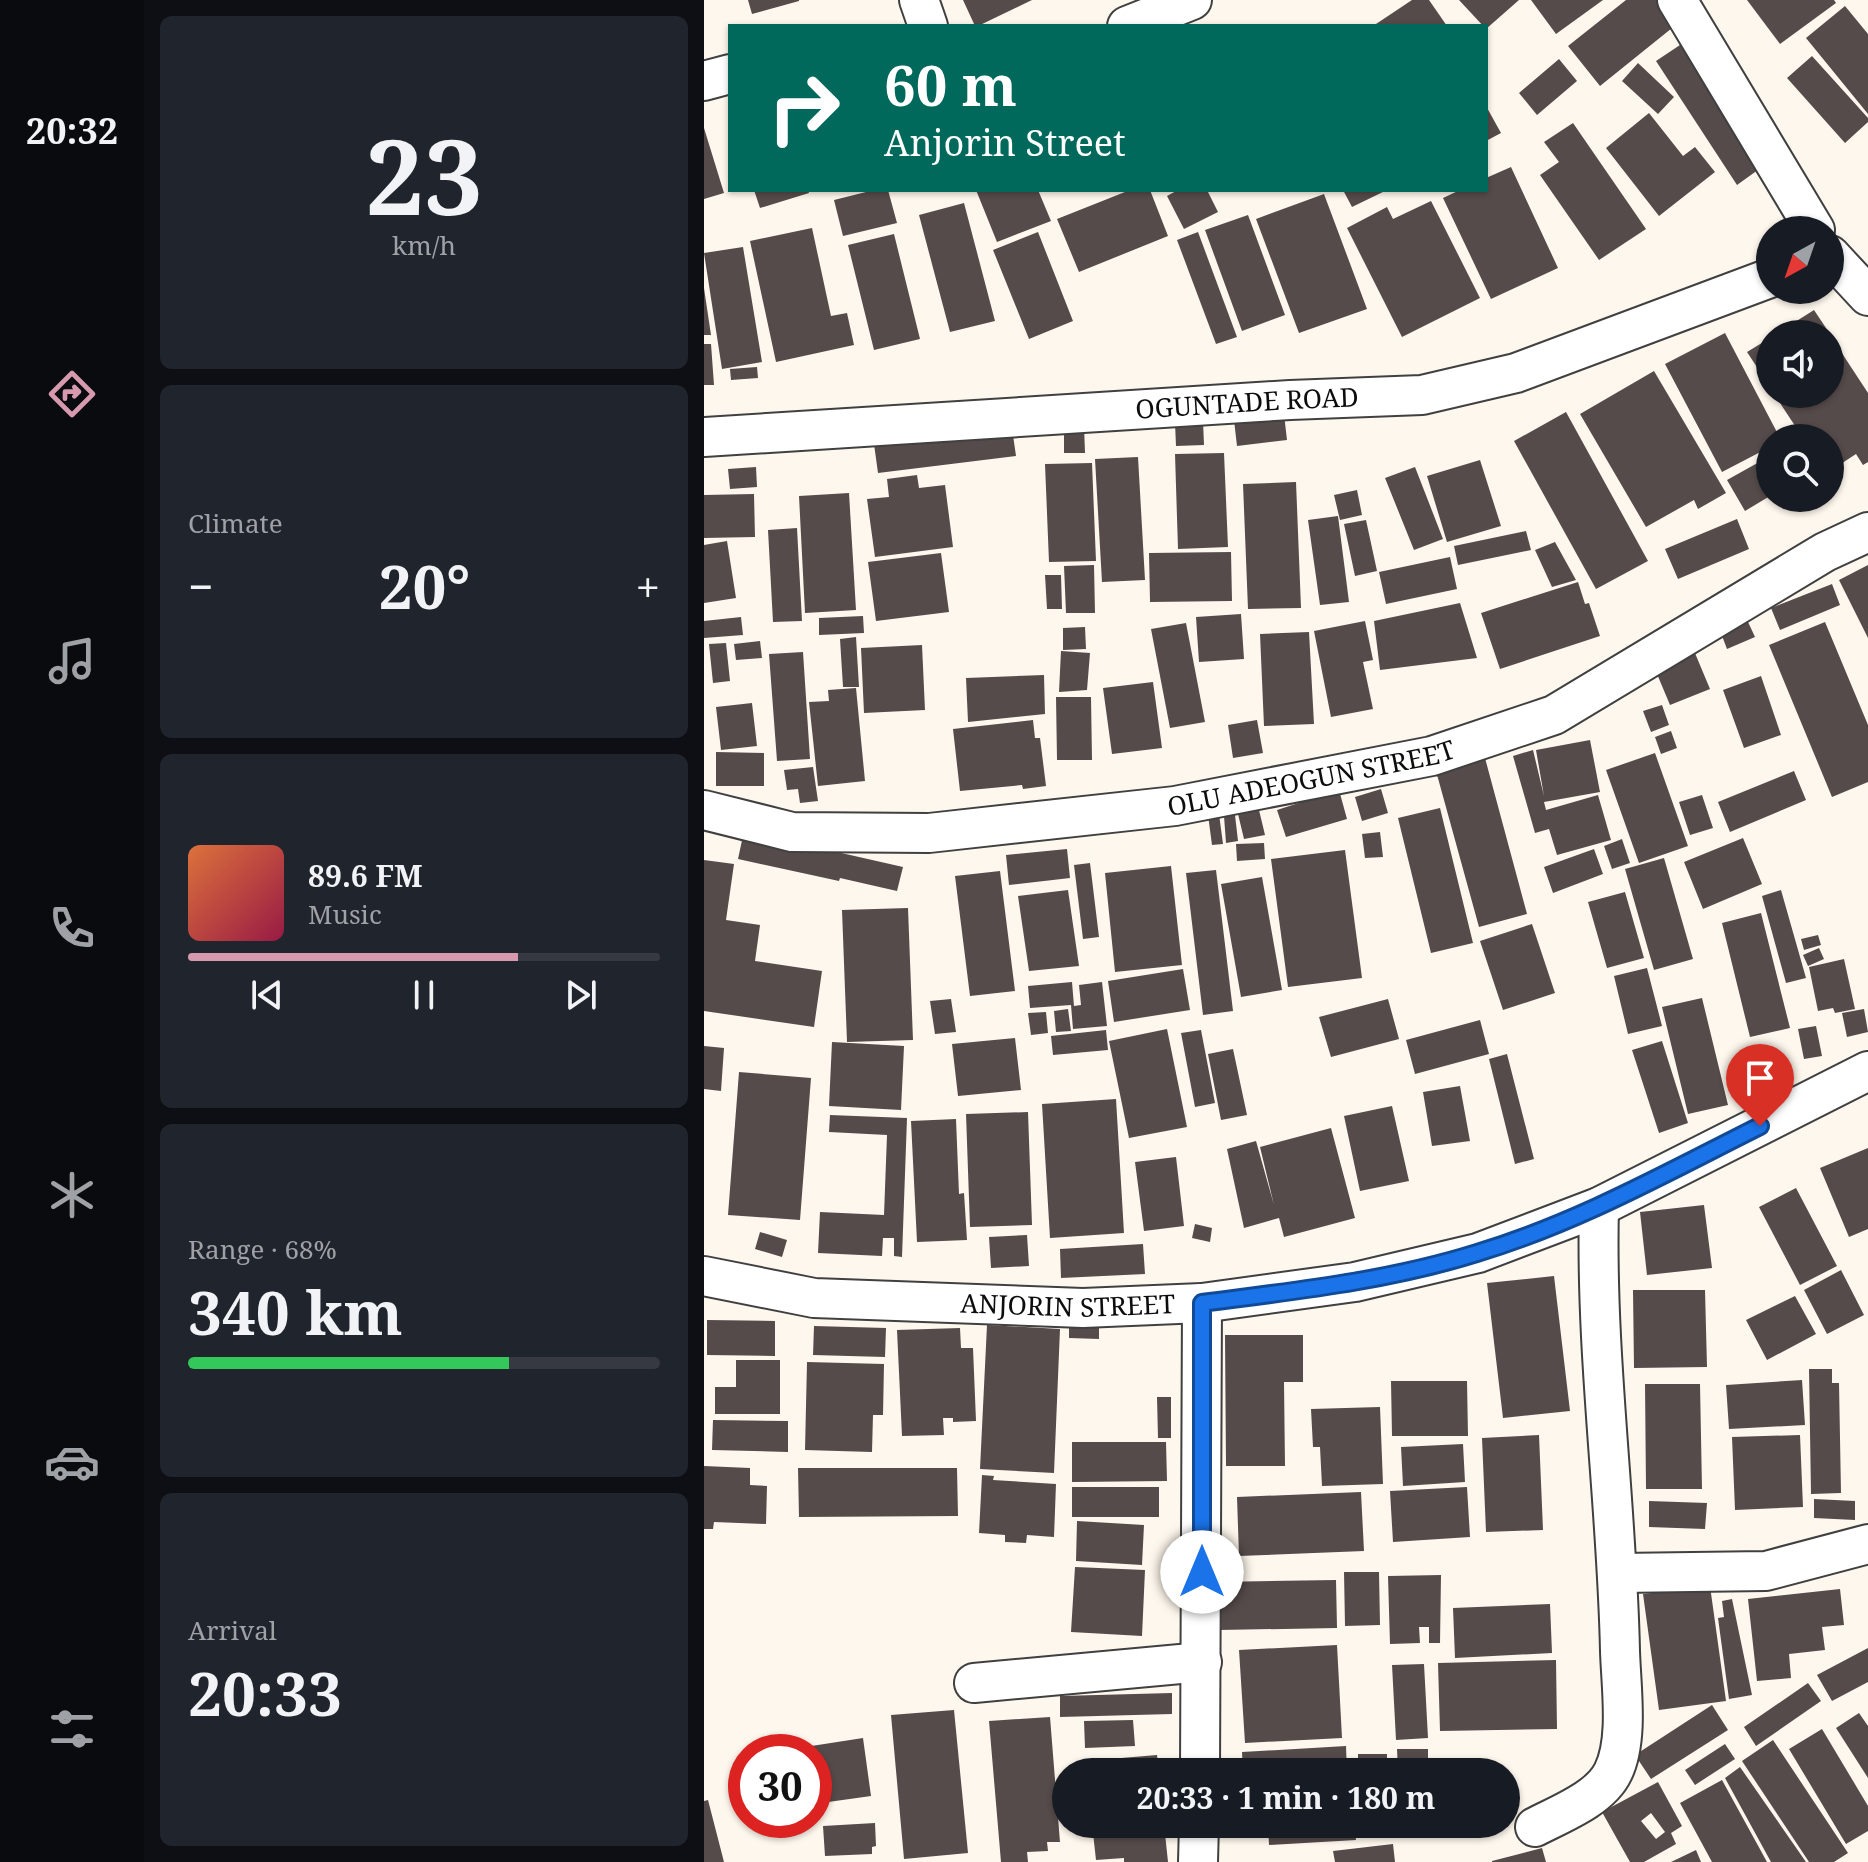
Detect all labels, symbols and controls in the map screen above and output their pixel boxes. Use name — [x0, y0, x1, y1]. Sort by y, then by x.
text: 60 m — [884, 46, 1017, 122]
icon: right — [752, 56, 856, 160]
text: 23 — [365, 104, 483, 245]
text: 20:32 — [26, 106, 118, 155]
text: Anjorin Street — [884, 118, 1126, 167]
north arrow — [1756, 216, 1844, 304]
map controls — [1756, 216, 1844, 512]
text: km/h — [392, 227, 456, 263]
button: sound — [1756, 320, 1844, 408]
icon: directions — [44, 366, 100, 422]
street label: OGUNTADE ROAD — [1134, 378, 1359, 427]
button: search — [1756, 424, 1844, 512]
text: Climate — [188, 505, 283, 541]
text: 20° — [379, 545, 470, 627]
text: − — [188, 556, 213, 616]
text: + — [635, 556, 660, 616]
icon: music — [44, 633, 100, 689]
street label: OLU ADEOGUN STREET — [1164, 731, 1459, 824]
text: 89.6 FM — [308, 855, 423, 896]
text: Music — [308, 896, 382, 932]
icon: phone — [44, 900, 100, 956]
icon: previous — [245, 973, 289, 1017]
icon: pause — [402, 973, 446, 1017]
icon: next — [559, 973, 603, 1017]
pin — [1726, 1044, 1794, 1126]
icon: arrive — [1738, 1056, 1782, 1100]
icon: climate — [44, 1167, 100, 1223]
text: Range · 68% — [188, 1231, 337, 1267]
text: 340 km — [188, 1271, 403, 1353]
street label: ANJORIN STREET — [960, 1284, 1176, 1325]
icon: car — [44, 1434, 100, 1490]
position arrow — [1160, 1530, 1244, 1614]
text: Arrival — [188, 1612, 277, 1648]
text: 20:33 — [188, 1652, 342, 1734]
icon: filters — [44, 1701, 100, 1757]
speed limit sign: 30 — [728, 1734, 832, 1838]
text: 20:33 · 1 min · 180 m — [1137, 1777, 1435, 1818]

